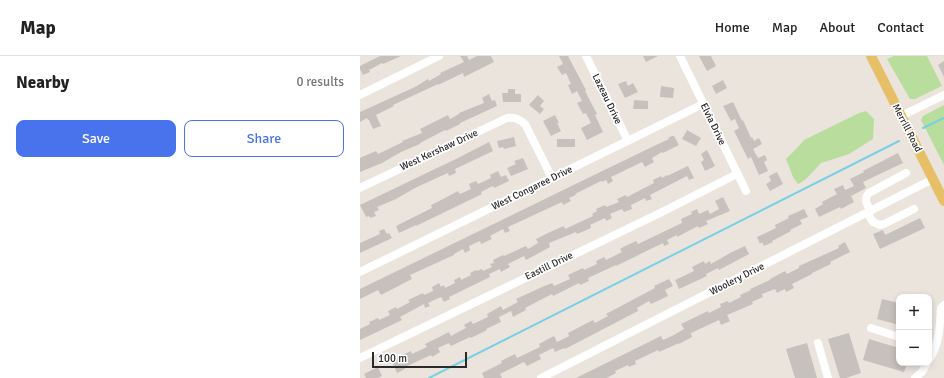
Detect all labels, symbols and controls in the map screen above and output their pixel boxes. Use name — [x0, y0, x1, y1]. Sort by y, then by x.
text: Map — [20, 16, 56, 40]
text: Home — [715, 19, 750, 36]
text: Map — [772, 19, 797, 36]
text: About — [819, 19, 855, 36]
text: Contact — [877, 19, 924, 36]
text: Nearby — [16, 72, 69, 93]
street label: Lazeau Drive — [590, 72, 624, 126]
text: 0 results — [296, 74, 344, 90]
street label: Elvia Drive — [698, 101, 728, 147]
street label: Merrill Road — [890, 102, 924, 154]
button: Save — [16, 120, 176, 157]
button: Share — [184, 120, 344, 157]
street label: West Kershaw Drive — [398, 127, 480, 173]
street label: West Congaree Drive — [490, 163, 574, 213]
street label: Eastill Drive — [523, 249, 575, 283]
street label: Woolery Drive — [708, 260, 766, 298]
map controls — [896, 294, 932, 366]
button: + — [896, 294, 932, 330]
button: − — [896, 330, 932, 366]
scale bar — [372, 350, 467, 369]
text: 100 m — [378, 352, 407, 365]

